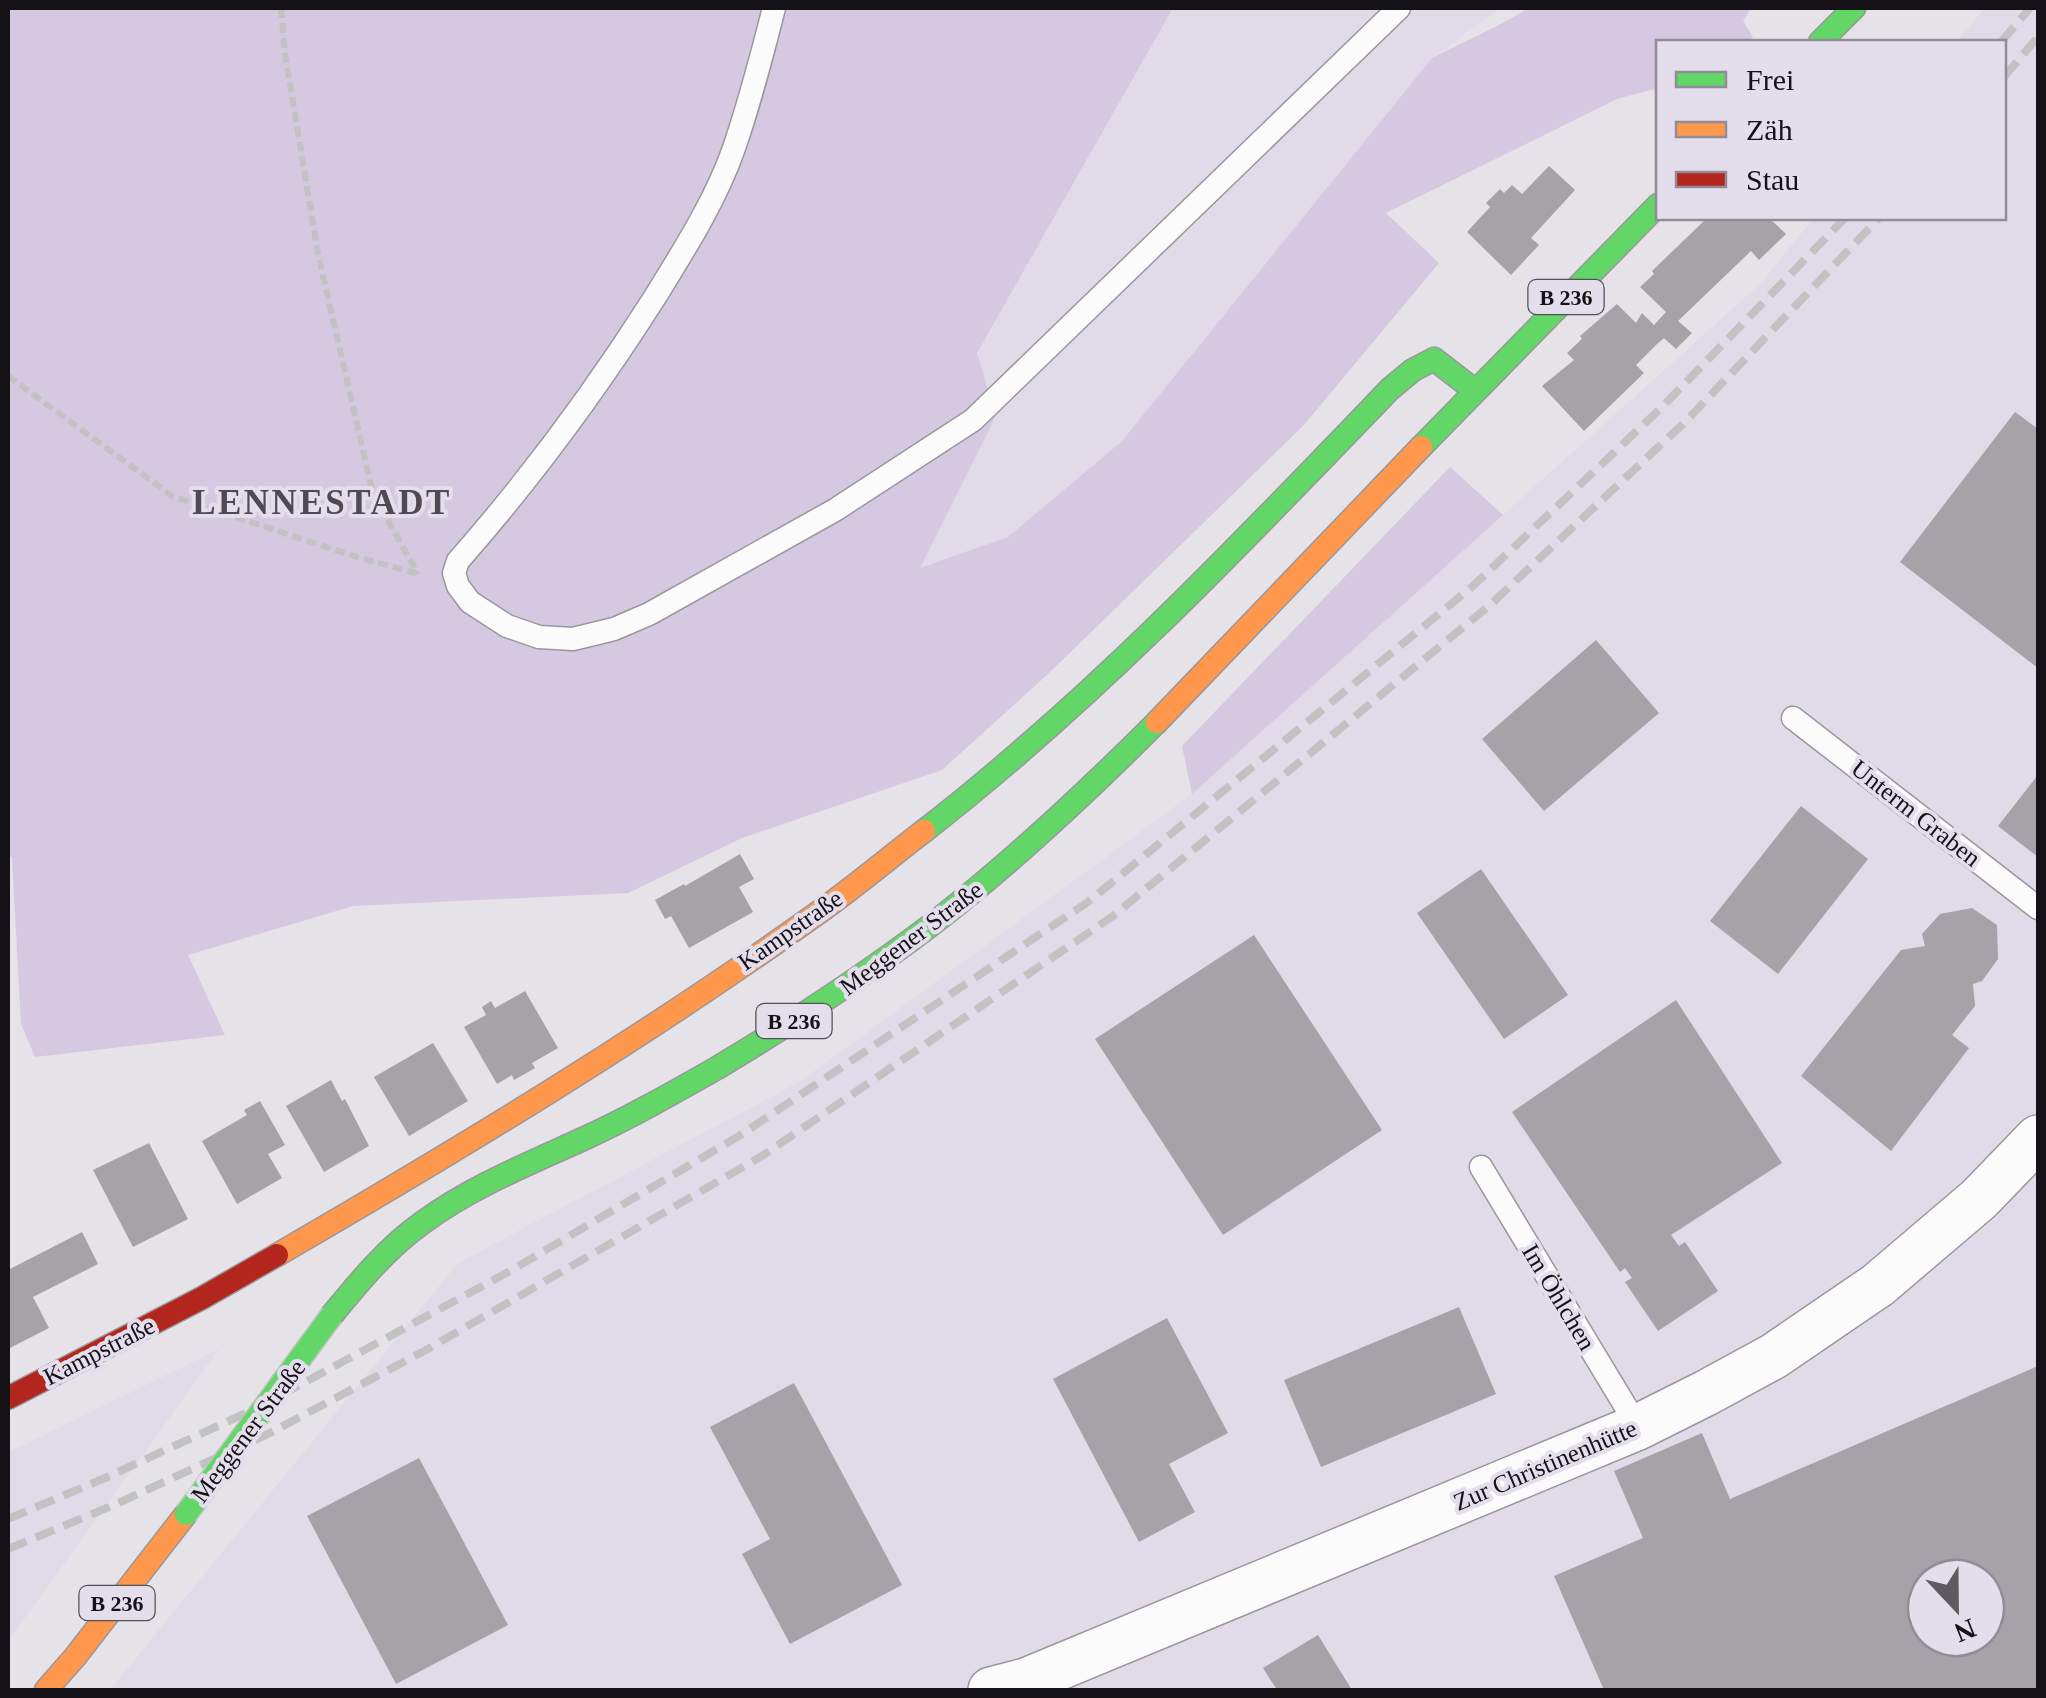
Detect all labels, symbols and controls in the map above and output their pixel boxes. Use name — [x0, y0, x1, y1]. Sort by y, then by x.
legend — [1656, 40, 2006, 220]
text: Frei — [1746, 63, 1794, 96]
text: Zäh — [1746, 113, 1793, 146]
text: Stau — [1746, 163, 1799, 196]
road number: B 236 — [1528, 280, 1604, 314]
district label: LENNESTADT — [192, 483, 452, 522]
street label: Unterm Graben — [1846, 754, 1986, 872]
street label: Meggener Straße — [834, 876, 988, 1000]
street label: Kampstraße — [733, 884, 847, 976]
road number: B 236 — [756, 1004, 832, 1038]
street label: Im Öhlchen — [1517, 1239, 1601, 1355]
street label: Kampstraße — [39, 1312, 159, 1390]
street label: Meggener Straße — [186, 1354, 310, 1508]
street label: Zur Christinenhütte — [1449, 1414, 1641, 1516]
north arrow — [1906, 1558, 2006, 1658]
road number: B 236 — [80, 1586, 154, 1620]
text: N — [1950, 1613, 1980, 1649]

